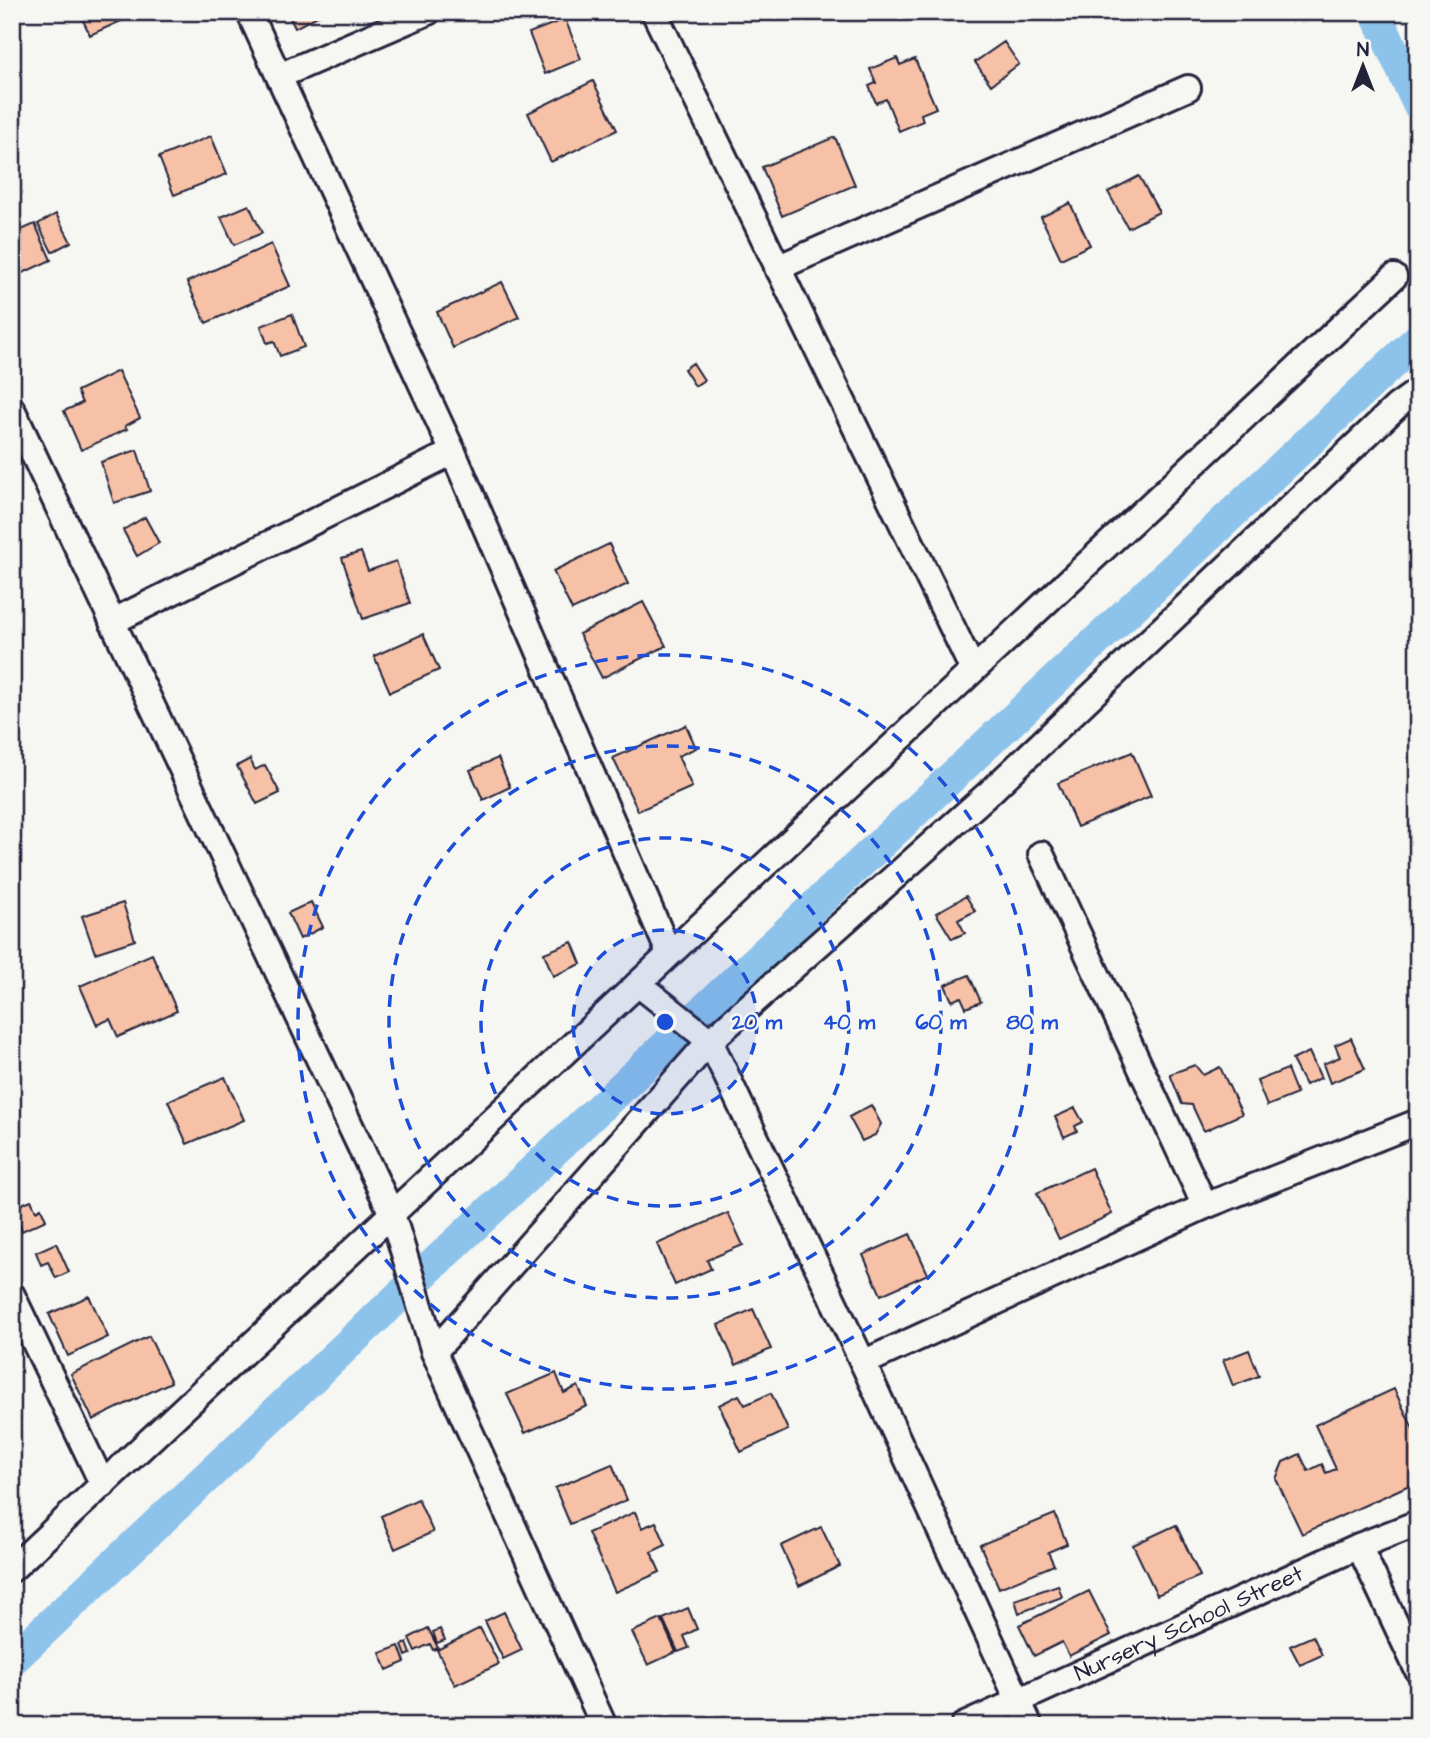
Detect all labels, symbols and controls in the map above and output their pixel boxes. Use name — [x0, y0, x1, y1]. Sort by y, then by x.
north arrow — [1328, 32, 1398, 102]
text: N — [1357, 37, 1369, 64]
text: 20 m — [731, 1008, 783, 1037]
text: 40 m — [823, 1008, 876, 1037]
text: 60 m — [915, 1008, 967, 1037]
text: 80 m — [1006, 1008, 1058, 1037]
centre of rings — [653, 1010, 677, 1034]
street label: Nursery School Street — [1069, 1557, 1309, 1689]

